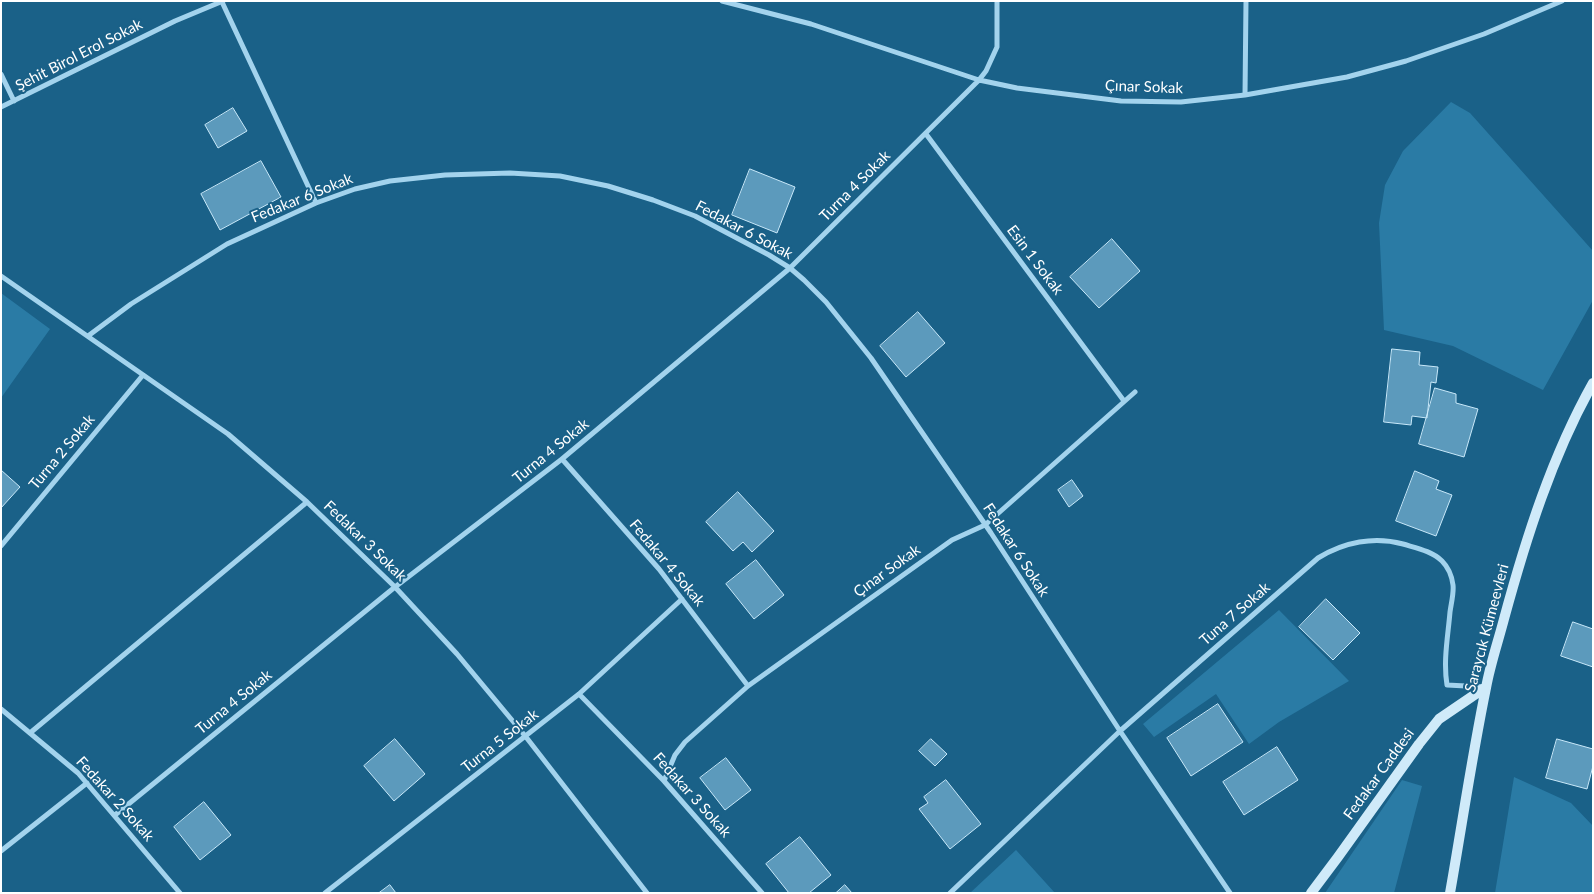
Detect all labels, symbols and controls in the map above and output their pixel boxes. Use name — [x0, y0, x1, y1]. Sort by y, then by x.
street label: Şehit Birol Erol Sokak — [12, 15, 146, 95]
street label: Çınar Sokak — [1105, 77, 1183, 97]
street label: Turna 4 Sokak — [816, 147, 894, 225]
street label: Fedakar 6 Sokak — [249, 169, 355, 227]
street label: Fedakar 6 Sokak — [692, 197, 796, 263]
street label: Esin 1 Sokak — [1003, 222, 1067, 298]
street label: Turna 2 Sokak — [25, 411, 99, 493]
street label: Turna 4 Sokak — [509, 415, 593, 487]
street label: Fedakar 3 Sokak — [320, 497, 410, 585]
street label: Fedakar 6 Sokak — [979, 500, 1053, 600]
street label: Fedakar 4 Sokak — [625, 516, 709, 610]
street label: Çınar Sokak — [850, 541, 924, 601]
street label: Saraycık Kümeevleri — [1461, 562, 1513, 694]
street label: Tuna 7 Sokak — [1196, 579, 1274, 649]
street label: Turna 4 Sokak — [192, 666, 276, 738]
street label: Turna 5 Sokak — [458, 705, 542, 777]
street label: Fedakar Caddesi — [1340, 725, 1418, 823]
street label: Fedakar 3 Sokak — [649, 749, 735, 841]
street label: Fedakar 2 Sokak — [72, 753, 158, 845]

